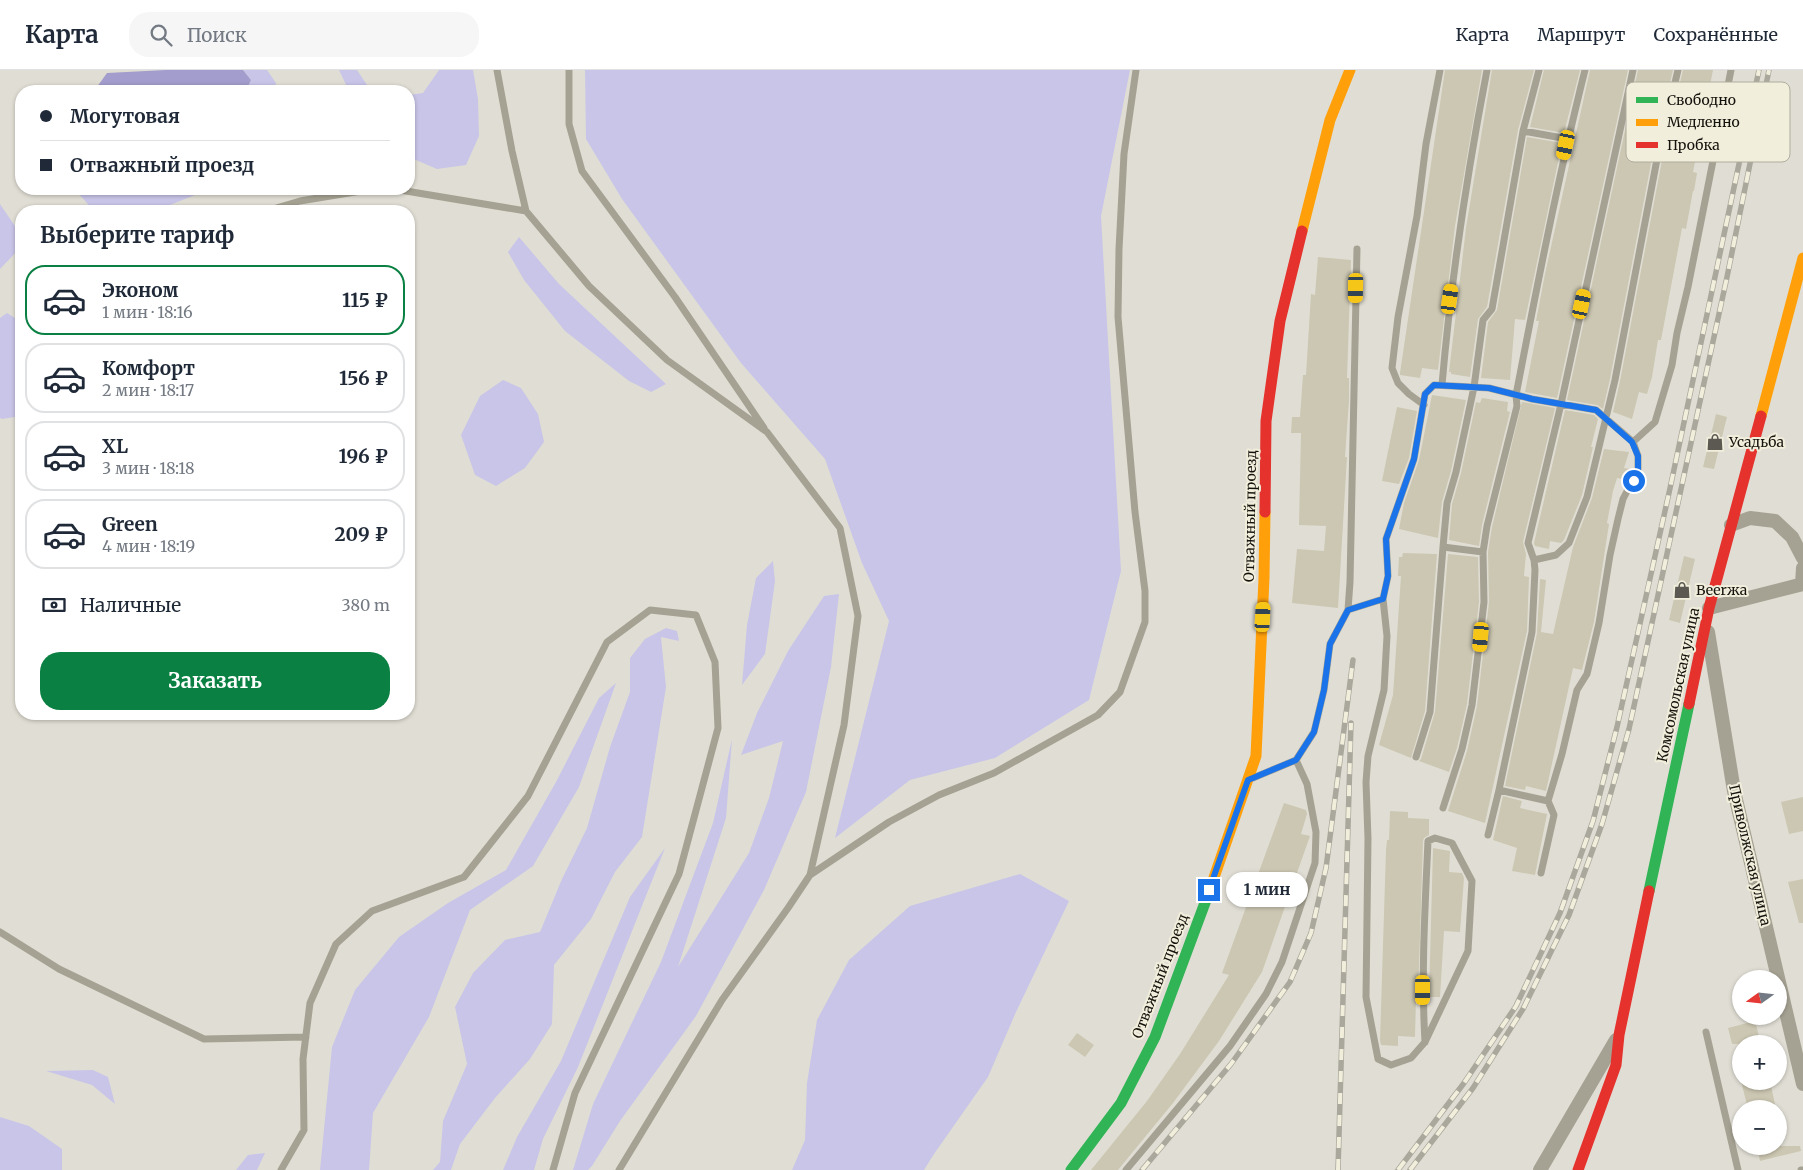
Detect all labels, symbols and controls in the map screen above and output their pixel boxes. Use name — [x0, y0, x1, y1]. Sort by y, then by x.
search box — [129, 12, 479, 57]
text: Карта — [25, 19, 99, 50]
icon: search — [147, 21, 175, 49]
text: Поиск — [187, 23, 247, 47]
text: Карта — [1456, 23, 1509, 46]
text: Маршрут — [1537, 23, 1625, 46]
text: Сохранённые — [1653, 23, 1778, 46]
legend — [1626, 82, 1790, 162]
text: Свободно — [1667, 91, 1736, 109]
text: Могутовая — [70, 104, 180, 128]
text: Медленно — [1667, 113, 1740, 131]
car — [1555, 129, 1576, 161]
text: Пробка — [1667, 136, 1720, 154]
text: Отважный проезд — [70, 153, 255, 177]
text: Выберите тариф — [40, 221, 234, 249]
car — [1348, 273, 1363, 303]
icon: car — [42, 278, 87, 323]
text: Эконом — [102, 278, 178, 302]
car — [1440, 283, 1459, 315]
text: 115 ₽ — [342, 288, 388, 312]
car — [1571, 288, 1592, 320]
text: 1 мин · 18:16 — [102, 302, 193, 322]
icon: car — [42, 356, 87, 401]
text: Комфорт — [102, 356, 195, 380]
text: 156 ₽ — [339, 366, 388, 390]
text: 2 мин · 18:17 — [102, 380, 194, 400]
shop icon: Усадьба — [1705, 432, 1725, 452]
place label: Усадьба — [1728, 433, 1785, 451]
icon: car — [42, 434, 87, 479]
text: XL — [102, 434, 128, 458]
text: 196 ₽ — [339, 444, 388, 468]
street label: Отважный проезд — [1240, 450, 1260, 582]
text: 3 мин · 18:18 — [102, 458, 195, 478]
route start — [1623, 470, 1645, 492]
icon: car — [42, 512, 87, 557]
text: Green — [102, 512, 158, 536]
text: 209 ₽ — [335, 522, 388, 546]
text: 4 мин · 18:19 — [102, 536, 195, 556]
shop icon: Beerжа — [1672, 580, 1692, 600]
place label: Beerжа — [1696, 581, 1748, 599]
icon: cash — [40, 591, 68, 619]
text: Наличные — [80, 593, 181, 617]
text: 380 m — [342, 595, 390, 615]
car — [1254, 602, 1271, 632]
street label: Комсомольская улица — [1653, 606, 1703, 764]
car — [1472, 621, 1489, 653]
button: Заказать — [40, 652, 390, 710]
street label: Приволжская улица — [1725, 783, 1775, 928]
callout: 1 мин — [1226, 872, 1309, 908]
route end — [1198, 879, 1220, 901]
text: 1 мин — [1243, 879, 1291, 899]
street label: Отважный проезд — [1128, 911, 1192, 1041]
north arrow — [1732, 970, 1788, 1025]
map controls — [1732, 970, 1787, 1155]
car — [1415, 975, 1430, 1005]
button: + — [1732, 1035, 1787, 1090]
button: − — [1732, 1100, 1787, 1155]

